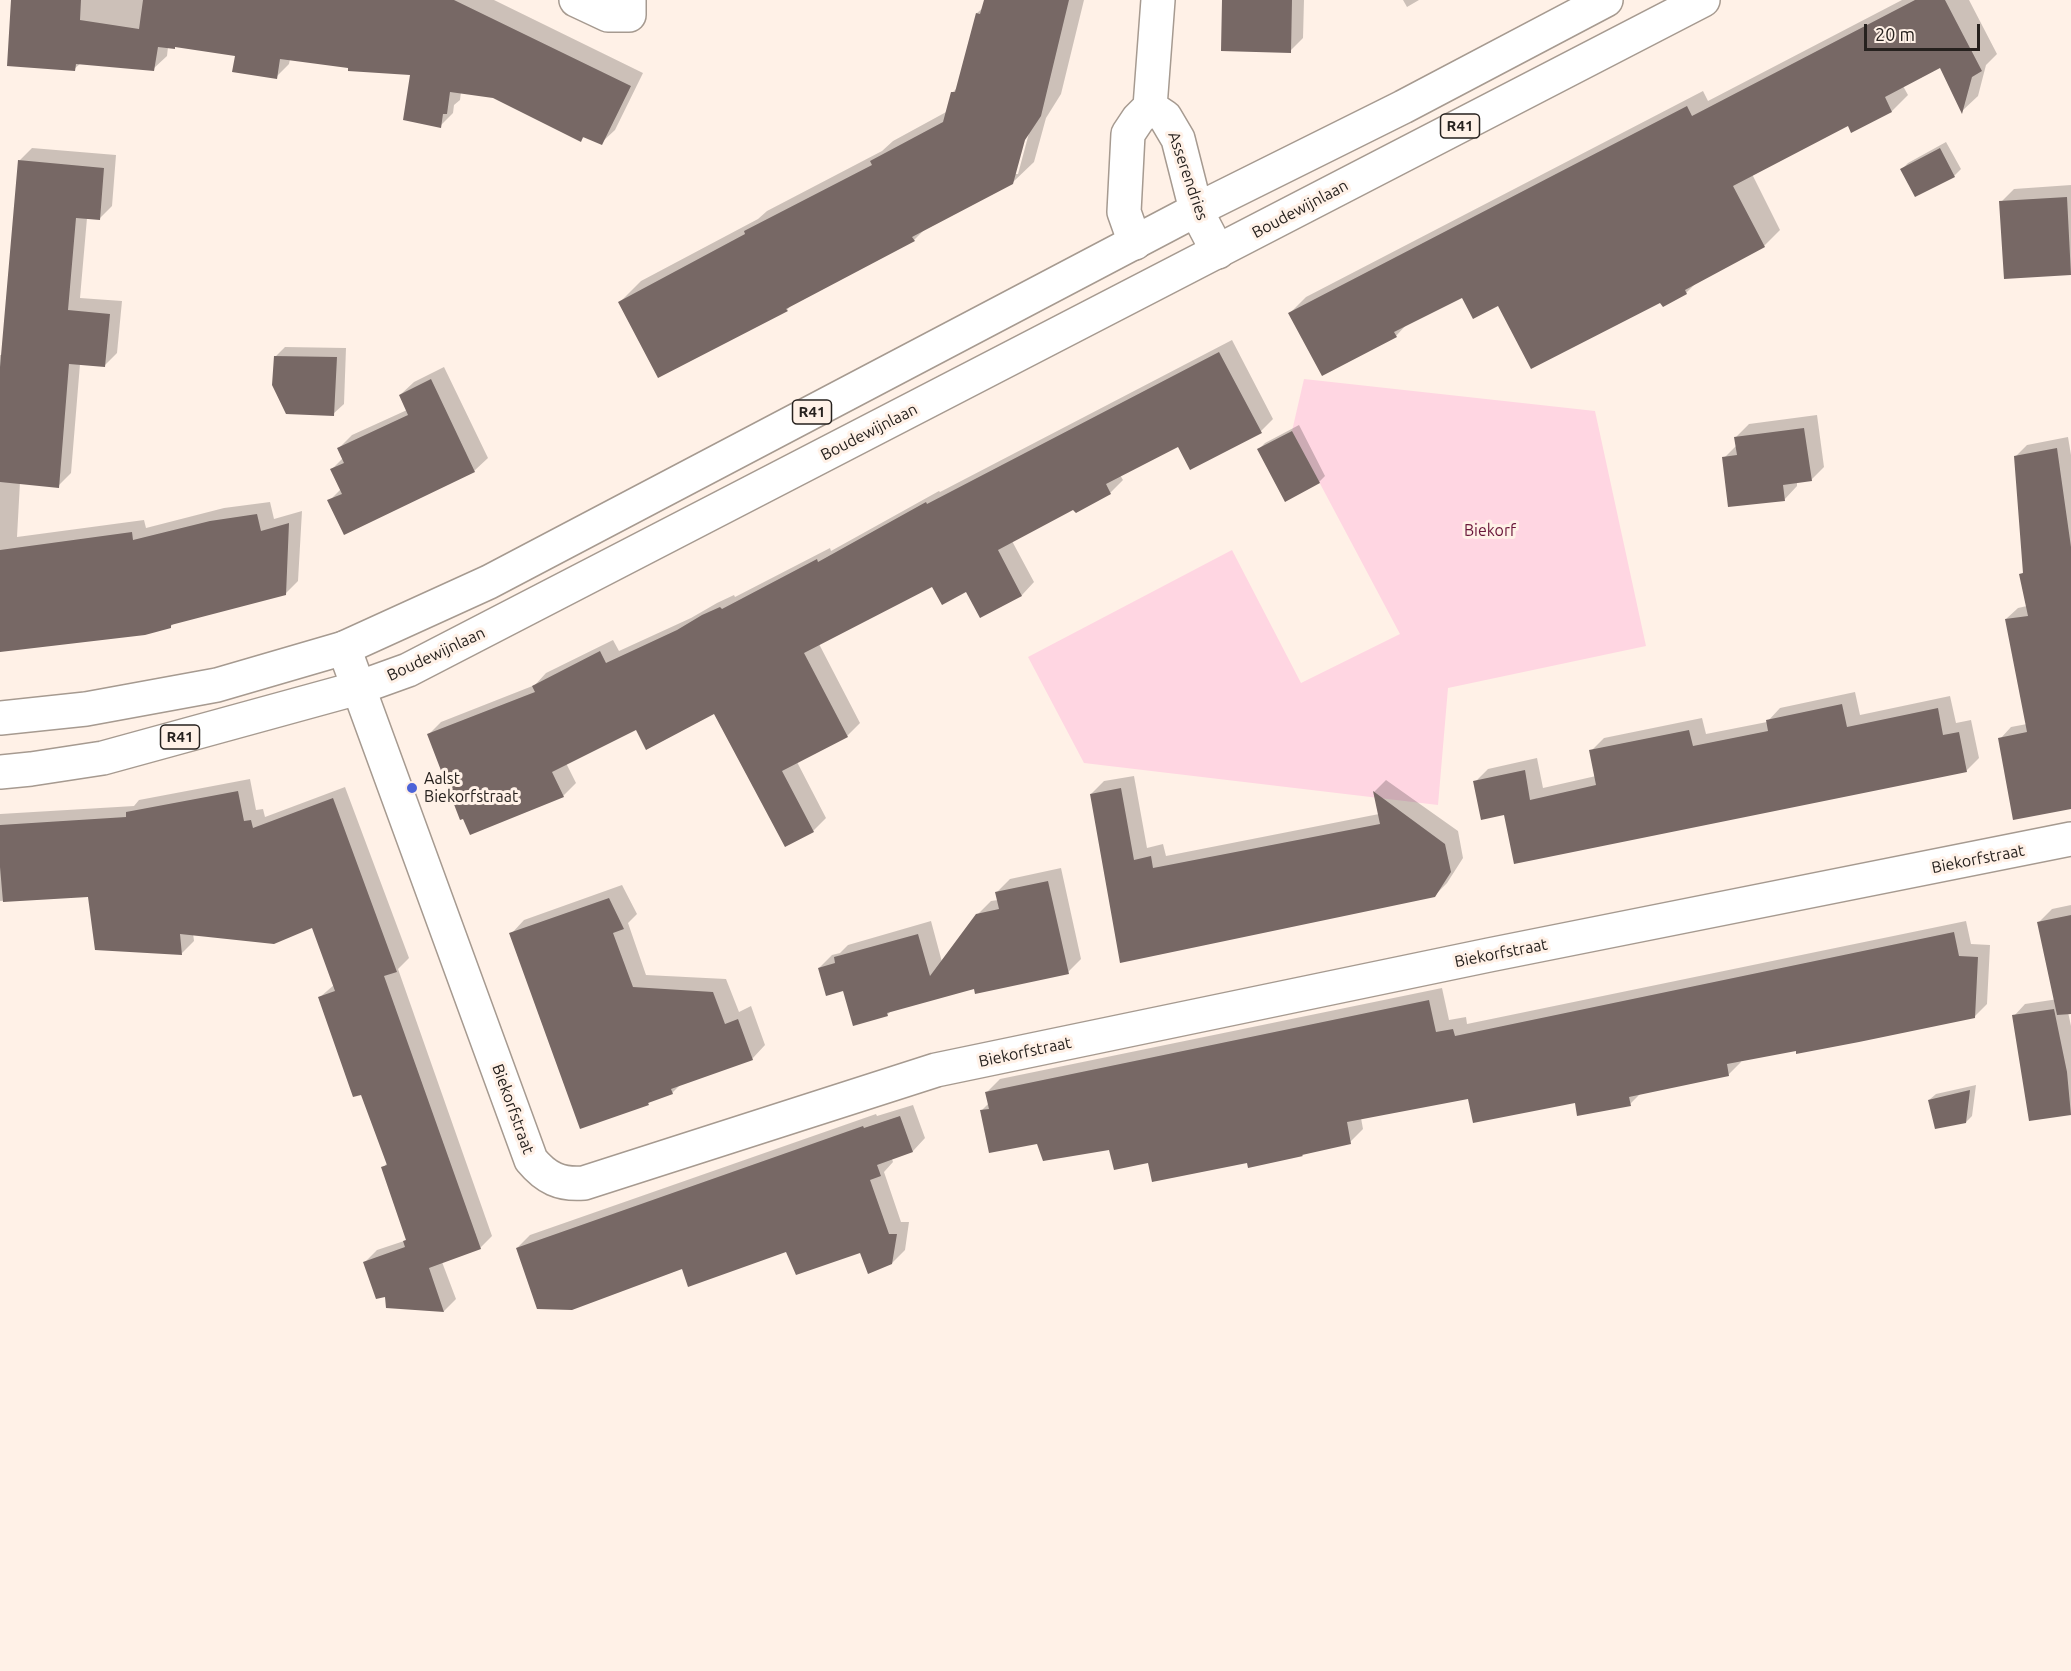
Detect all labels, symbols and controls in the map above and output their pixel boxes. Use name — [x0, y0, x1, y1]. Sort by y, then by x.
scale bar — [1867, 12, 1982, 50]
text: 20 m — [1875, 24, 1915, 44]
road number: R41 — [1440, 114, 1480, 138]
street label: Asserendries — [1164, 129, 1212, 223]
street label: Boudewijnlaan — [1249, 176, 1351, 242]
street label: Boudewijnlaan — [817, 399, 921, 465]
road number: R41 — [792, 400, 832, 424]
park label: Biekorf — [1464, 521, 1516, 541]
street label: Boudewijnlaan — [384, 623, 488, 685]
road number: R41 — [160, 725, 200, 749]
place label: Aalst Biekorfstraat — [424, 769, 518, 807]
marker: Aalst Biekorfstraat — [405, 781, 419, 795]
street label: Biekorfstraat — [1930, 841, 2026, 877]
street label: Biekorfstraat — [1453, 935, 1549, 971]
street label: Biekorfstraat — [977, 1033, 1073, 1071]
street label: Biekorfstraat — [488, 1061, 538, 1157]

